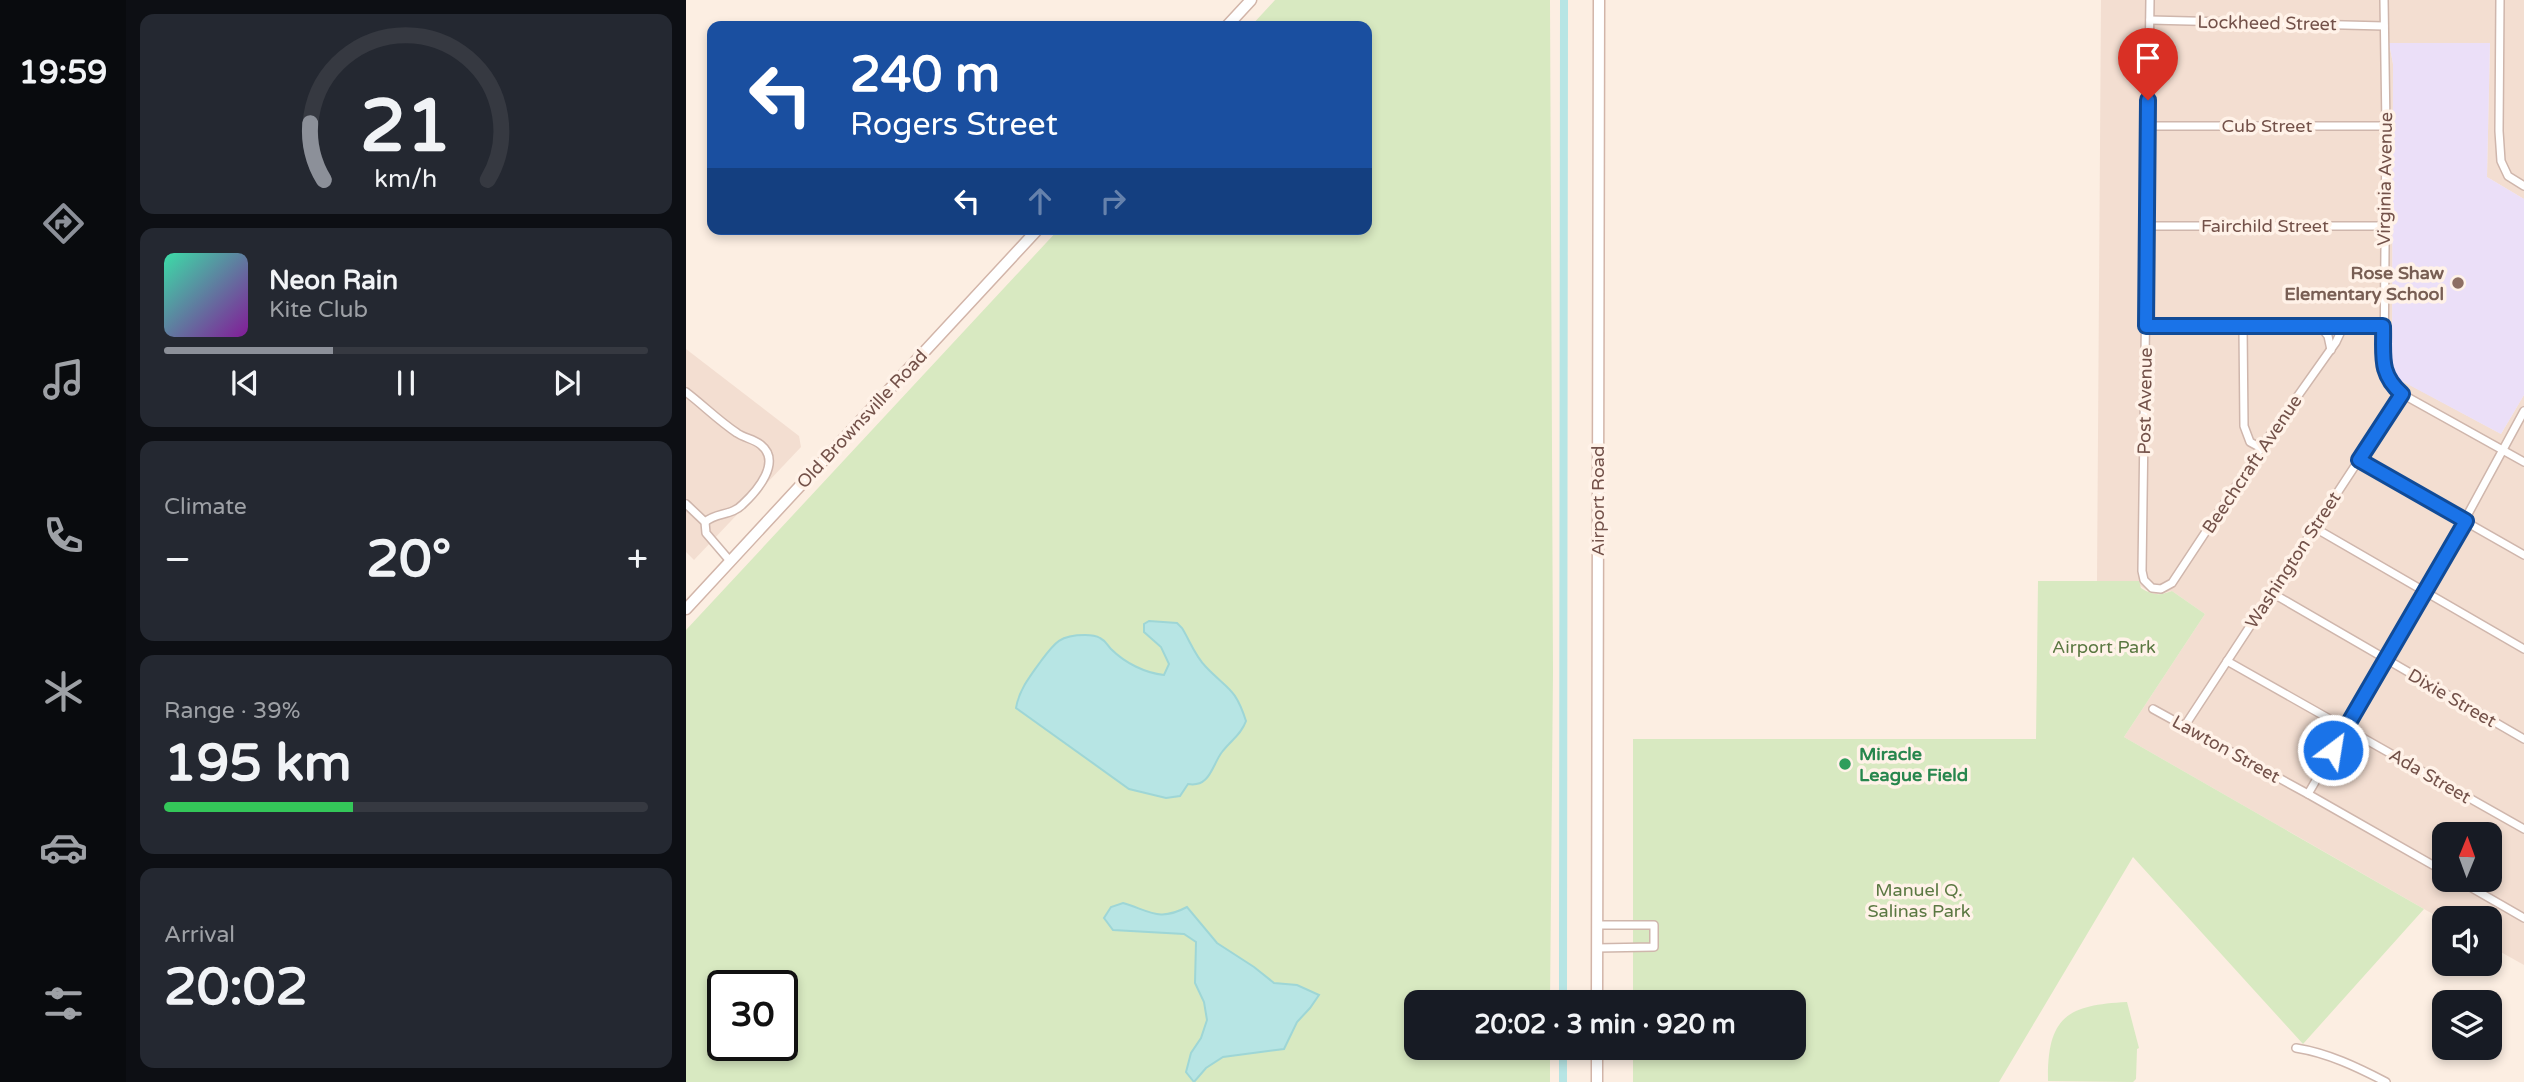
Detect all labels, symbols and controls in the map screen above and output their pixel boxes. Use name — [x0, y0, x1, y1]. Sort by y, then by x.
street label: Lockheed Street — [2197, 11, 2337, 35]
pin — [2118, 28, 2178, 100]
icon: arrive — [2129, 39, 2167, 77]
text: 240 m — [850, 46, 1000, 105]
icon: left — [735, 49, 826, 140]
text: 19:59 — [19, 54, 107, 92]
text: 21 — [360, 83, 452, 171]
text: Rogers Street — [850, 106, 1058, 144]
street label: Virginia Avenue — [2373, 112, 2397, 246]
street label: Cub Street — [2222, 115, 2312, 137]
text: km/h — [375, 164, 437, 194]
icon: left — [948, 182, 986, 220]
icon: ahead — [1021, 182, 1059, 220]
icon: right — [1094, 182, 1132, 220]
icon: directions — [39, 199, 88, 248]
street label: Fairchild Street — [2201, 215, 2329, 237]
place label: Rose Shaw Elementary School — [2284, 262, 2445, 305]
text: Neon Rain — [269, 265, 398, 296]
marker: Rose Shaw Elementary School — [2450, 275, 2466, 291]
text: Kite Club — [269, 296, 368, 324]
street label: Old Brownsville Road — [792, 345, 932, 493]
street label: Post Avenue — [2133, 347, 2157, 455]
icon: music — [39, 355, 88, 404]
icon: previous — [226, 364, 264, 402]
icon: pause — [387, 364, 425, 402]
icon: next — [548, 364, 586, 402]
street label: Beechcraft Avenue — [2197, 391, 2307, 537]
street label: Airport Road — [1587, 446, 1609, 556]
street label: Washington Street — [2241, 487, 2346, 633]
text: Climate — [164, 493, 247, 521]
icon: phone — [39, 511, 88, 560]
text: 20° — [366, 528, 451, 591]
text: − — [164, 537, 191, 583]
text: + — [627, 537, 648, 583]
park label: Airport Park — [2052, 636, 2156, 658]
street label: Dixie Street — [2404, 664, 2500, 732]
icon: climate — [39, 667, 88, 716]
text: Range · 39% — [164, 697, 300, 725]
street label: Lawton Street — [2168, 710, 2284, 788]
position arrow — [2296, 713, 2370, 787]
text: 195 km — [164, 732, 352, 795]
place label: Miracle League Field — [1859, 743, 1968, 786]
street label: Ada Street — [2385, 744, 2475, 808]
marker: Miracle League Field — [1837, 756, 1853, 772]
north arrow — [2432, 822, 2502, 892]
map controls — [2432, 822, 2502, 1060]
icon: car — [39, 823, 88, 872]
park label: Manuel Q. Salinas Park — [1867, 879, 1971, 922]
button: sound — [2432, 906, 2502, 976]
text: Arrival — [164, 921, 235, 949]
text: 20:02 — [164, 956, 308, 1019]
speed limit sign: 30 — [707, 970, 798, 1061]
icon: filters — [39, 979, 88, 1028]
button: layers — [2432, 990, 2502, 1060]
text: 20:02 · 3 min · 920 m — [1474, 1009, 1736, 1040]

